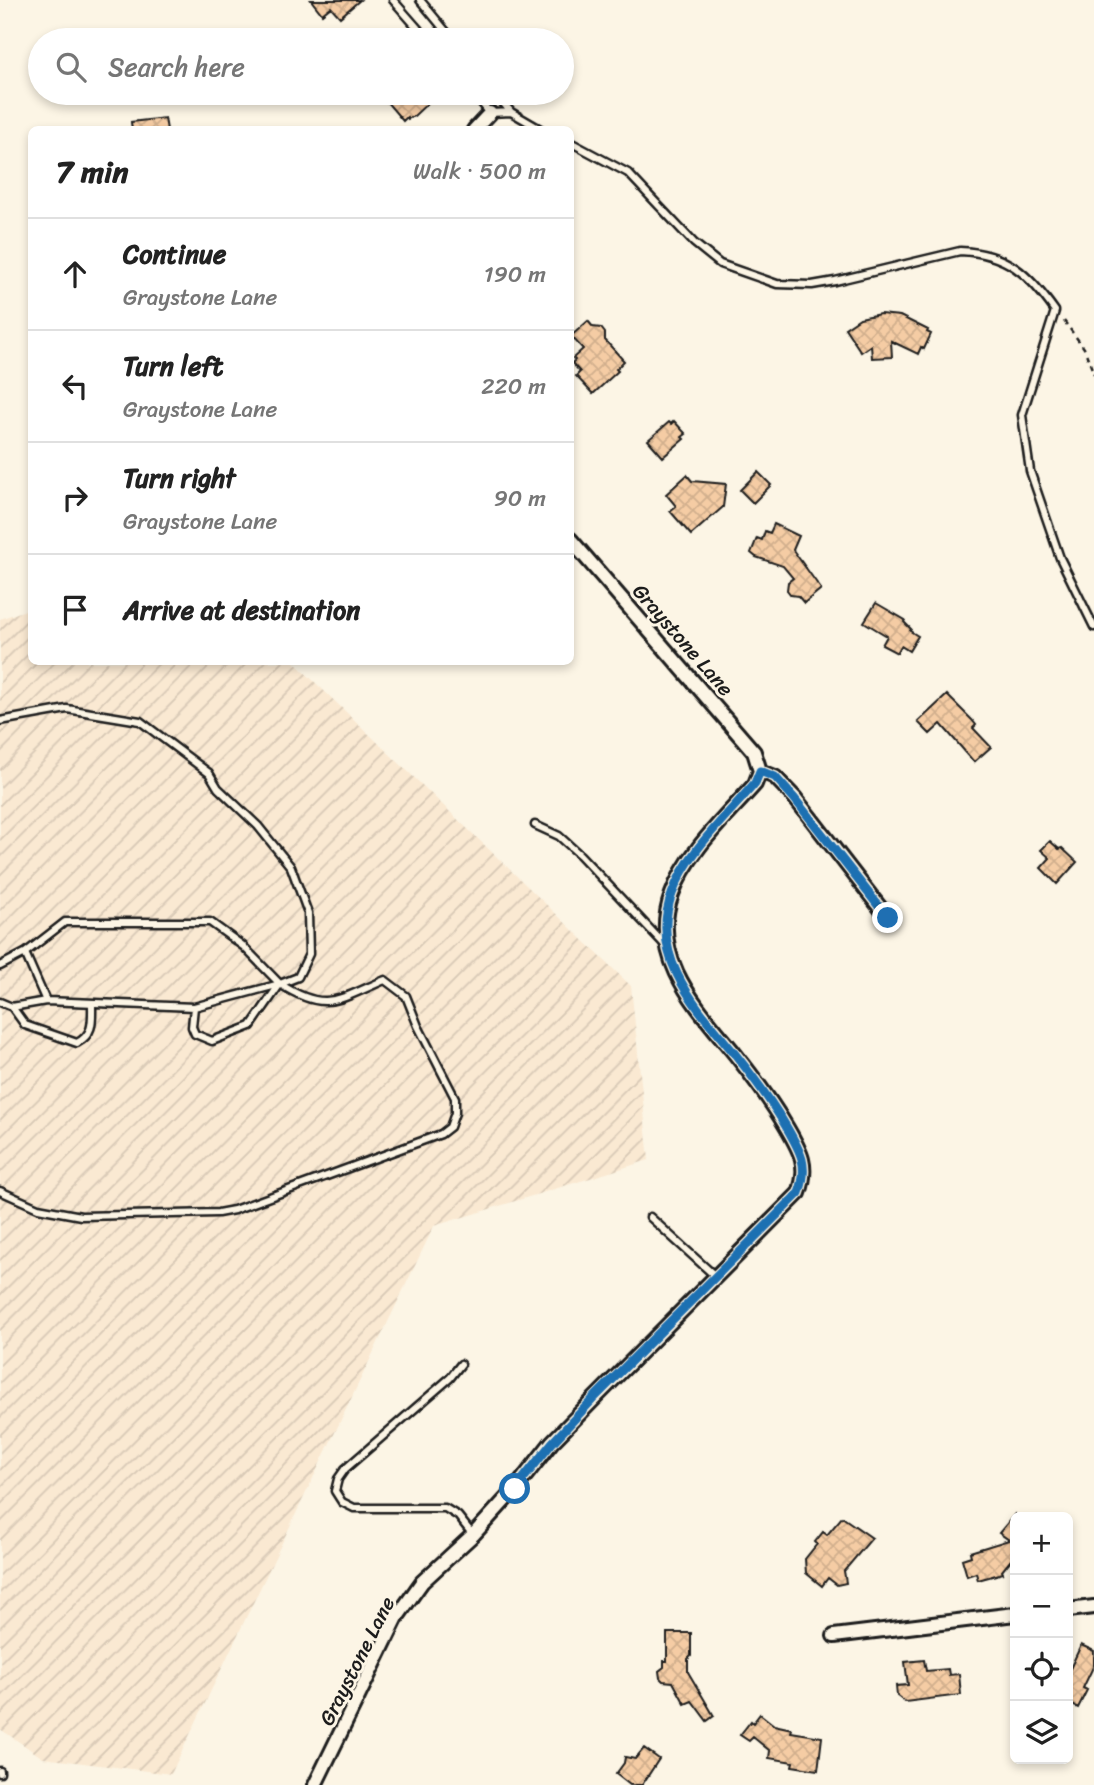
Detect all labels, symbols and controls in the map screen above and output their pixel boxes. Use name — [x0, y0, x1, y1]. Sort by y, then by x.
search box — [28, 28, 574, 105]
text: Search here — [108, 44, 245, 90]
icon: search — [52, 48, 90, 86]
text: 7 min — [56, 145, 128, 199]
text: Walk · 500 m — [413, 151, 546, 192]
text: Continue — [123, 231, 226, 277]
text: 190 m — [484, 254, 546, 295]
icon: ahead — [56, 255, 94, 293]
text: Graystone Lane — [123, 277, 277, 318]
text: Turn left — [123, 343, 223, 389]
text: 220 m — [481, 366, 546, 407]
icon: left — [56, 367, 94, 405]
text: Graystone Lane — [123, 389, 277, 430]
text: Turn right — [123, 455, 236, 501]
text: 90 m — [494, 478, 546, 519]
icon: right — [56, 479, 94, 517]
text: Graystone Lane — [123, 501, 277, 542]
street label: Graystone Lane — [622, 574, 744, 706]
text: Arrive at destination — [123, 587, 360, 633]
icon: arrive — [56, 591, 94, 629]
route end — [872, 902, 903, 933]
route start — [499, 1473, 530, 1504]
map controls — [1010, 1512, 1073, 1764]
button: + — [1010, 1512, 1073, 1575]
button: − — [1010, 1575, 1073, 1638]
street label: Graystone Lane — [308, 1589, 406, 1732]
button: locate — [1010, 1638, 1073, 1701]
button: layers — [1010, 1701, 1073, 1764]

